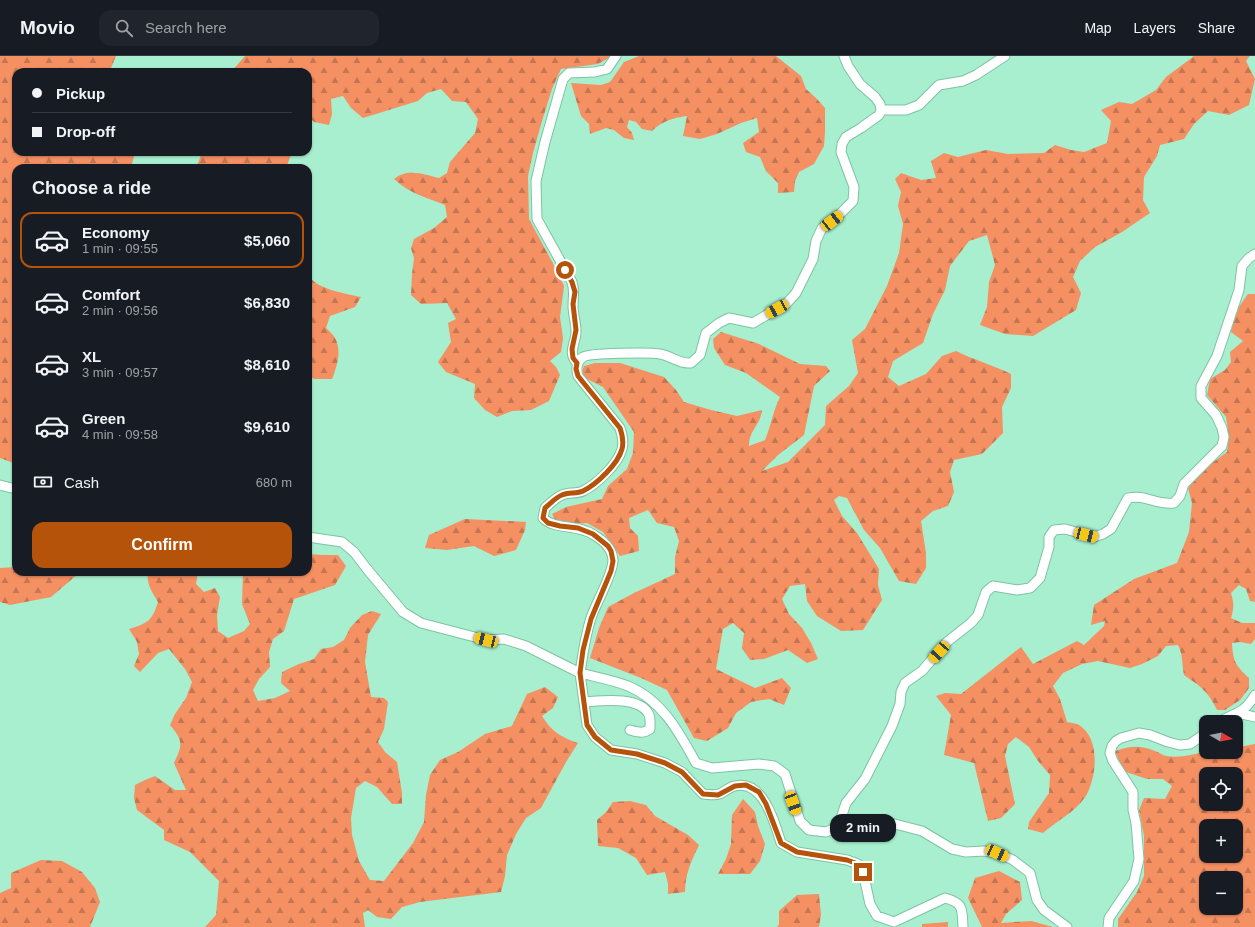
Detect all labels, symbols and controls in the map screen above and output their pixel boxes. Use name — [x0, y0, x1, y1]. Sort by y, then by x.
search box — [99, 10, 379, 46]
text: Movio — [20, 17, 75, 38]
icon: search — [113, 17, 135, 39]
text: Search here — [145, 19, 227, 36]
text: Map — [1084, 20, 1112, 36]
text: Layers — [1134, 20, 1176, 36]
text: Share — [1198, 20, 1235, 36]
text: Pickup — [56, 85, 105, 102]
text: Drop-off — [56, 123, 115, 140]
text: Choose a ride — [32, 178, 151, 198]
car — [819, 209, 845, 233]
icon: car — [34, 222, 70, 258]
text: Economy — [82, 224, 150, 241]
text: $5,060 — [244, 232, 290, 249]
text: 1 min · 09:55 — [82, 241, 158, 256]
route start — [556, 261, 574, 279]
icon: car — [34, 284, 70, 320]
text: Comfort — [82, 286, 140, 303]
text: $6,830 — [244, 294, 290, 311]
car — [764, 298, 790, 320]
text: 2 min · 09:56 — [82, 303, 158, 318]
icon: car — [34, 346, 70, 382]
text: XL — [82, 348, 101, 365]
text: $8,610 — [244, 356, 290, 373]
text: 3 min · 09:57 — [82, 365, 158, 380]
icon: car — [34, 408, 70, 444]
text: Green — [82, 410, 125, 427]
text: $9,610 — [244, 418, 290, 435]
text: 4 min · 09:58 — [82, 427, 158, 442]
icon: cash — [32, 471, 54, 493]
text: Cash — [64, 474, 99, 491]
text: 680 m — [256, 475, 292, 490]
button: Confirm — [32, 522, 292, 568]
car — [1073, 526, 1099, 544]
car — [473, 631, 499, 649]
car — [927, 639, 951, 665]
north arrow — [1199, 715, 1243, 759]
map controls — [1199, 715, 1243, 915]
button: locate — [1199, 767, 1243, 811]
car — [783, 790, 803, 816]
callout: 2 min — [830, 814, 896, 842]
button: + — [1199, 819, 1243, 863]
text: 2 min — [846, 820, 880, 835]
car — [984, 843, 1010, 863]
route end — [854, 863, 872, 881]
button: − — [1199, 871, 1243, 915]

